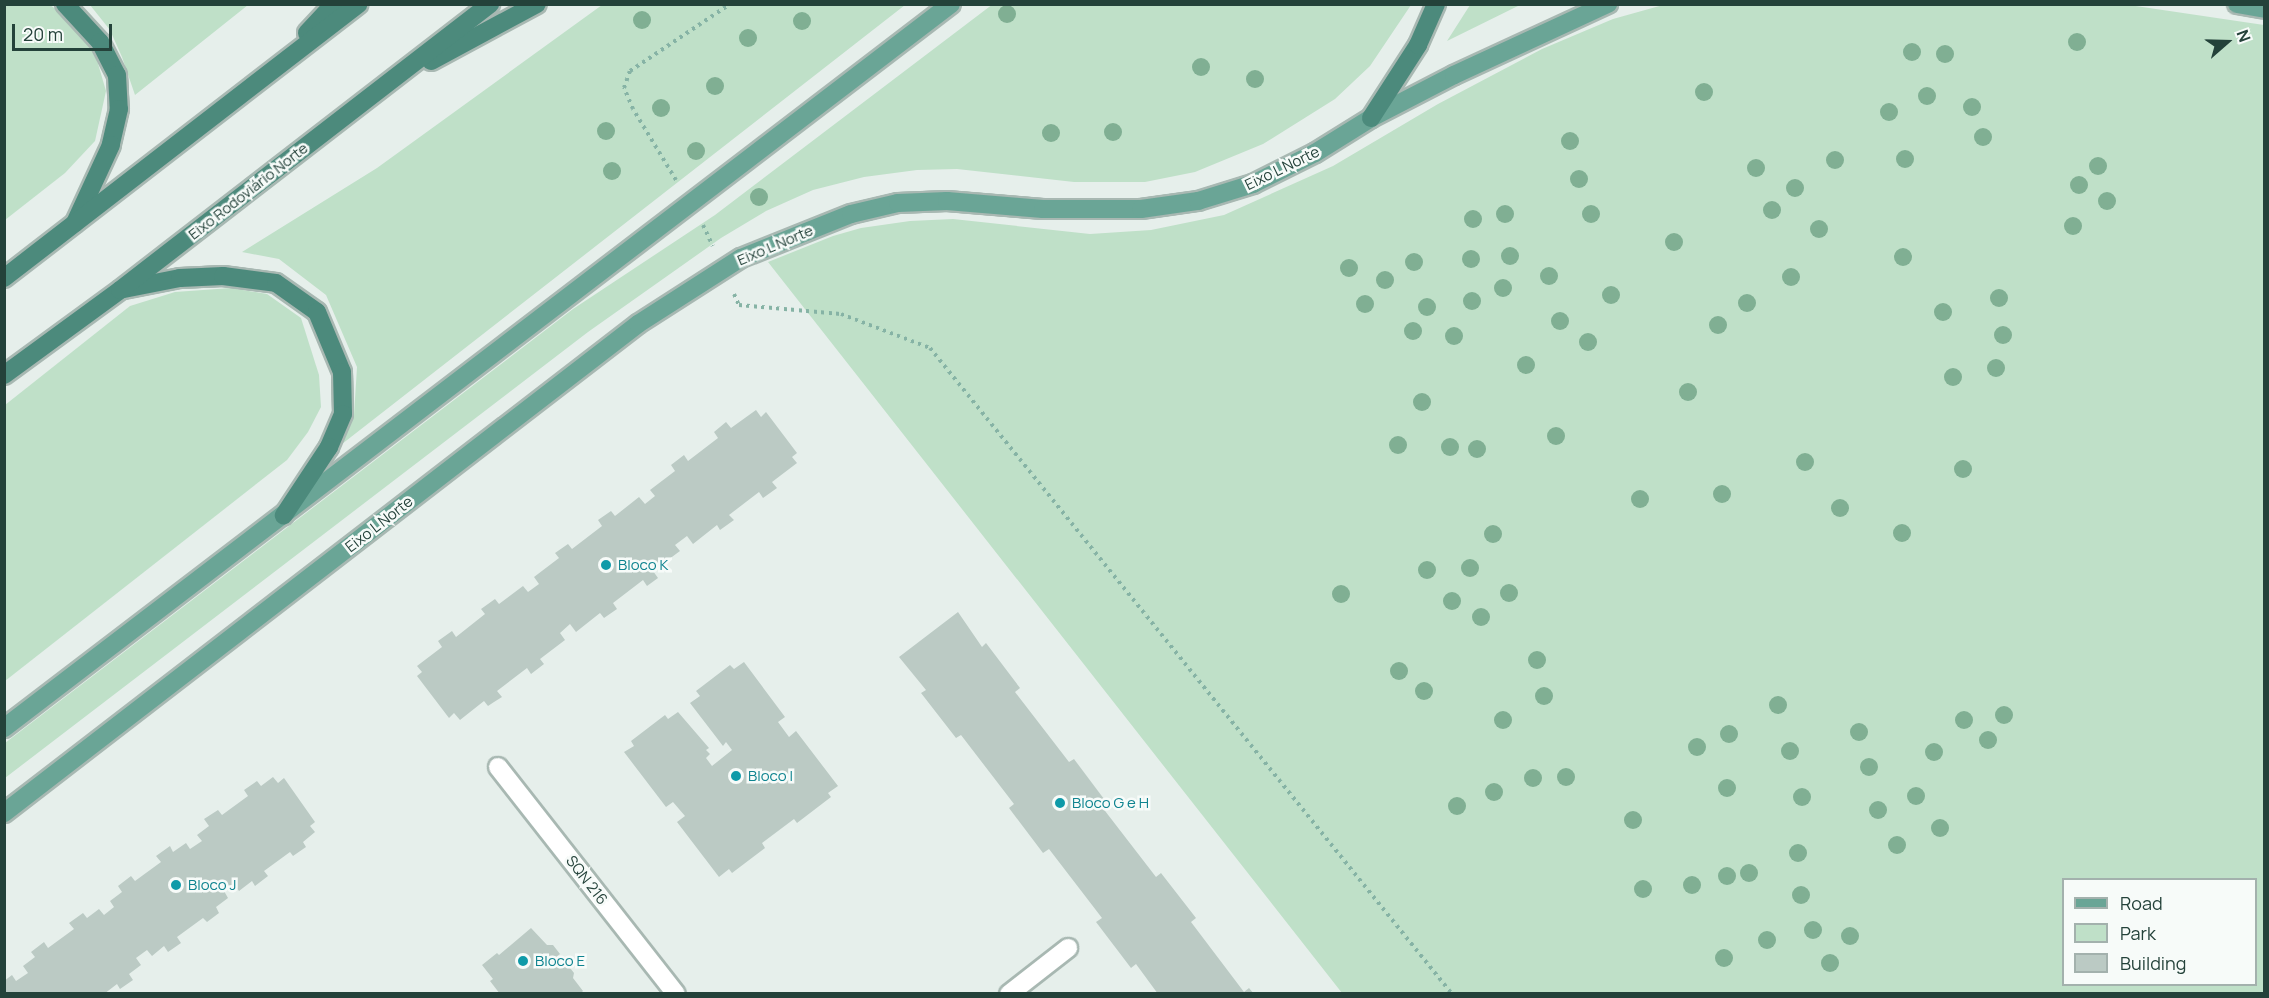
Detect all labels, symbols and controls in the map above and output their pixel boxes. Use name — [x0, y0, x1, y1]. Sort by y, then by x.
scale bar — [15, 12, 116, 50]
north arrow — [2197, 12, 2257, 72]
text: 20 m — [23, 22, 63, 46]
text: N — [2232, 27, 2256, 45]
street label: Eixo Rodoviário Norte — [185, 139, 311, 243]
street label: Eixo L Norte — [1242, 142, 1322, 194]
street label: Eixo L Norte — [734, 221, 816, 269]
street label: Eixo L Norte — [341, 492, 417, 556]
place label: Bloco K — [618, 556, 668, 574]
marker: Bloco K — [599, 558, 613, 572]
place label: Bloco I — [748, 767, 793, 785]
marker: Bloco I — [729, 769, 743, 783]
place label: Bloco G e H — [1072, 794, 1149, 812]
marker: Bloco G e H — [1053, 796, 1067, 810]
street label: SQN 216 — [562, 852, 612, 908]
place label: Bloco J — [188, 876, 236, 894]
marker: Bloco J — [169, 878, 183, 892]
legend — [2062, 878, 2257, 986]
text: Road — [2120, 891, 2163, 915]
text: Park — [2120, 921, 2156, 945]
text: Building — [2120, 951, 2186, 975]
place label: Bloco E — [535, 952, 585, 970]
marker: Bloco E — [516, 954, 530, 968]

